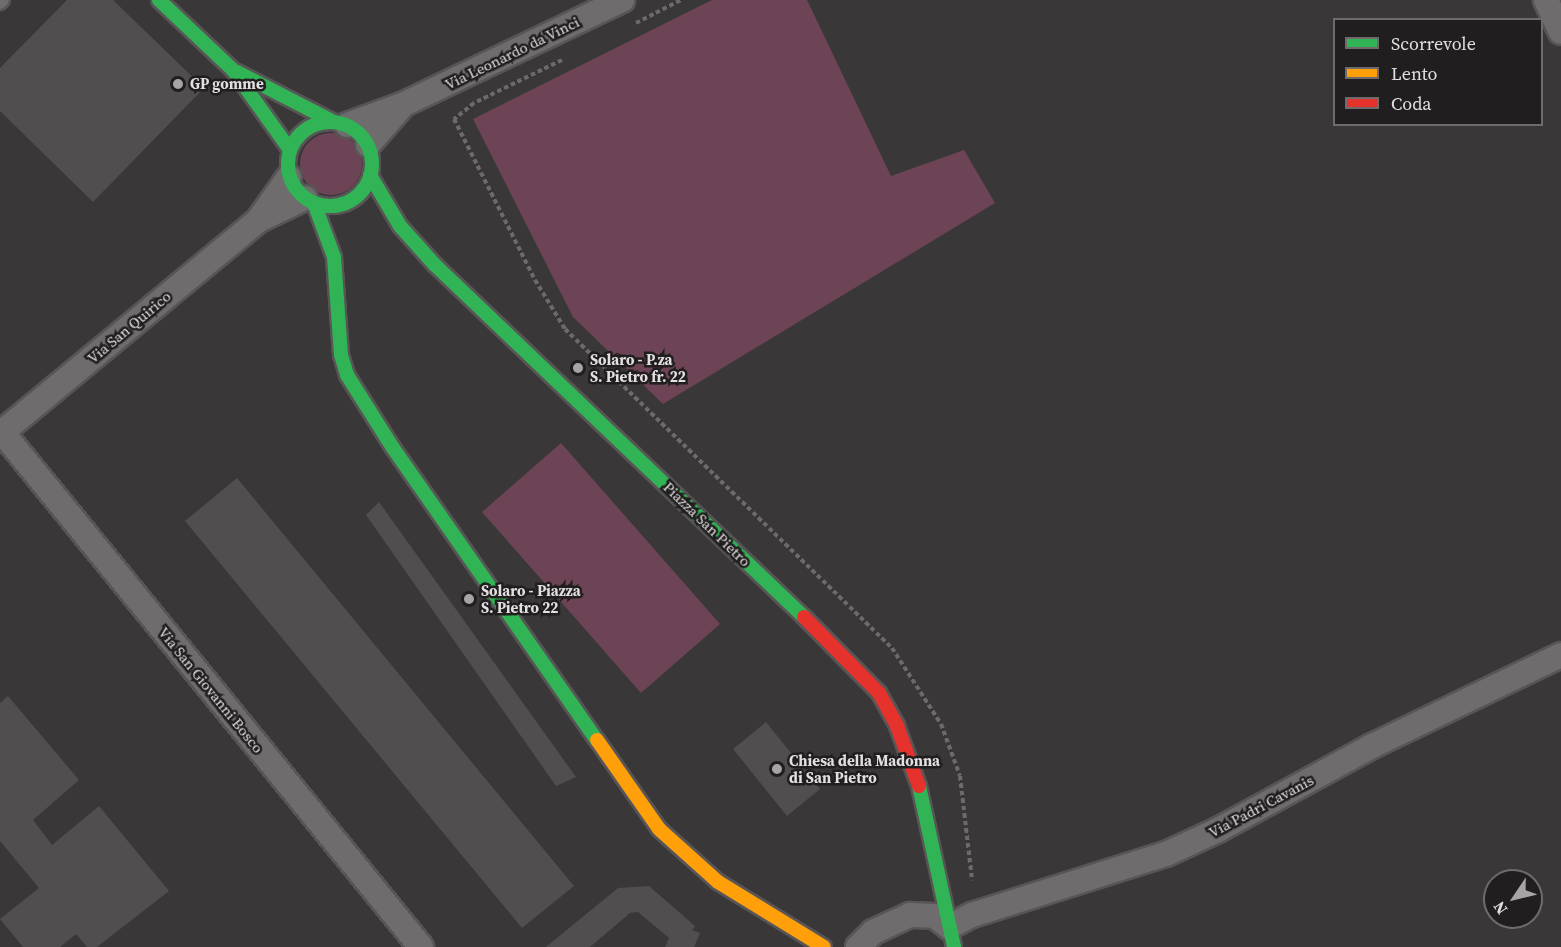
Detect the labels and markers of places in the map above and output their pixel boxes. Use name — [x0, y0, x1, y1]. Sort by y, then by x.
place label: GP gomme — [190, 75, 264, 93]
marker: GP gomme — [171, 77, 185, 91]
place label: Solaro - P.za S. Pietro fr. 22 — [590, 350, 686, 385]
marker: Solaro - P.za S. Pietro fr. 22 — [571, 361, 585, 375]
place label: Solaro - Piazza S. Pietro 22 — [481, 581, 581, 616]
marker: Solaro - Piazza S. Pietro 22 — [462, 592, 476, 606]
place label: Chiesa della Madonna di San Pietro — [789, 751, 940, 786]
marker: Chiesa della Madonna di San Pietro — [770, 762, 784, 776]

